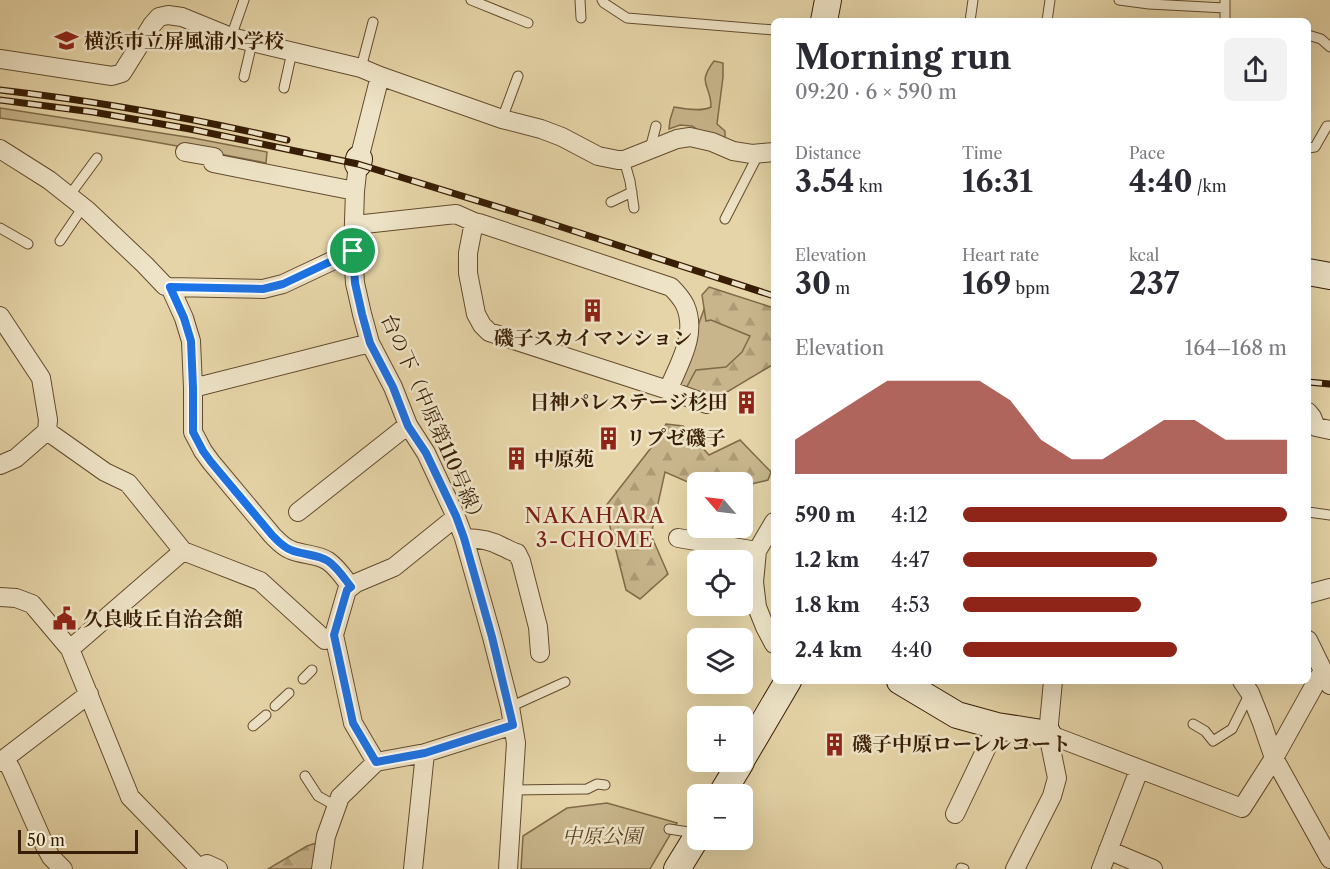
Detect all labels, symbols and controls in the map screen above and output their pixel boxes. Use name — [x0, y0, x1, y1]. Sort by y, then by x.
school or university icon: 横浜市立屏風浦小学校 — [53, 28, 79, 54]
place label: 横浜市立屏風浦小学校 — [84, 29, 284, 53]
text: Morning run — [795, 37, 1011, 78]
button: share — [1224, 38, 1287, 101]
text: 09:20 · 6 × 590 m — [795, 80, 957, 104]
text: Distance — [795, 143, 861, 163]
text: Time — [962, 143, 1002, 163]
text: Pace — [1129, 143, 1165, 163]
text: 3.54 — [795, 163, 855, 200]
text: 16:31 — [962, 163, 1033, 200]
text: 4:40 — [1129, 163, 1193, 200]
text: km — [855, 176, 883, 196]
text: /km — [1193, 176, 1227, 196]
pin — [327, 225, 378, 276]
icon: arrive — [336, 234, 369, 267]
text: Elevation — [795, 245, 866, 265]
text: Heart rate — [962, 245, 1039, 265]
text: kcal — [1129, 245, 1159, 265]
text: 30 — [795, 265, 831, 302]
text: 169 — [962, 265, 1011, 302]
text: 237 — [1129, 265, 1179, 302]
text: m — [831, 278, 850, 298]
text: bpm — [1011, 278, 1050, 298]
building icon: 磯子スカイマンション — [580, 297, 606, 323]
street label: 台の下（中原第110号線） — [376, 310, 492, 530]
place label: 磯子スカイマンション — [494, 326, 692, 350]
text: Elevation — [795, 336, 884, 360]
text: 164–168 m — [1185, 336, 1287, 360]
building icon: 日神パレステージ杉田 — [733, 389, 759, 415]
place label: 日神パレステージ杉田 — [529, 390, 728, 414]
building icon: リプゼ磯子 — [595, 425, 621, 451]
place label: リプゼ磯子 — [626, 426, 726, 450]
building icon: 中原苑 — [503, 446, 529, 472]
place label: 中原苑 — [534, 447, 594, 471]
north arrow — [687, 472, 753, 538]
map controls — [687, 472, 753, 850]
district label: NAKAHARA 3-CHOME — [524, 503, 666, 552]
text: 590 m — [795, 503, 856, 527]
text: 4:12 — [891, 503, 928, 527]
text: 1.2 km — [795, 548, 859, 572]
text: 4:47 — [891, 548, 930, 572]
button: locate — [687, 550, 753, 616]
text: 1.8 km — [795, 593, 860, 617]
text: 4:53 — [891, 593, 930, 617]
public building icon: 久良岐丘自治会館 — [52, 606, 78, 632]
place label: 久良岐丘自治会館 — [83, 607, 243, 631]
button: layers — [687, 628, 753, 694]
text: 2.4 km — [795, 638, 862, 662]
text: 4:40 — [891, 638, 932, 662]
button: + — [687, 706, 753, 772]
building icon: 磯子中原ローレルコート — [821, 731, 847, 757]
place label: 磯子中原ローレルコート — [852, 732, 1071, 756]
button: − — [687, 784, 753, 850]
park label: 中原公園 — [562, 824, 645, 848]
scale bar — [18, 827, 138, 854]
text: 50 m — [27, 830, 65, 850]

